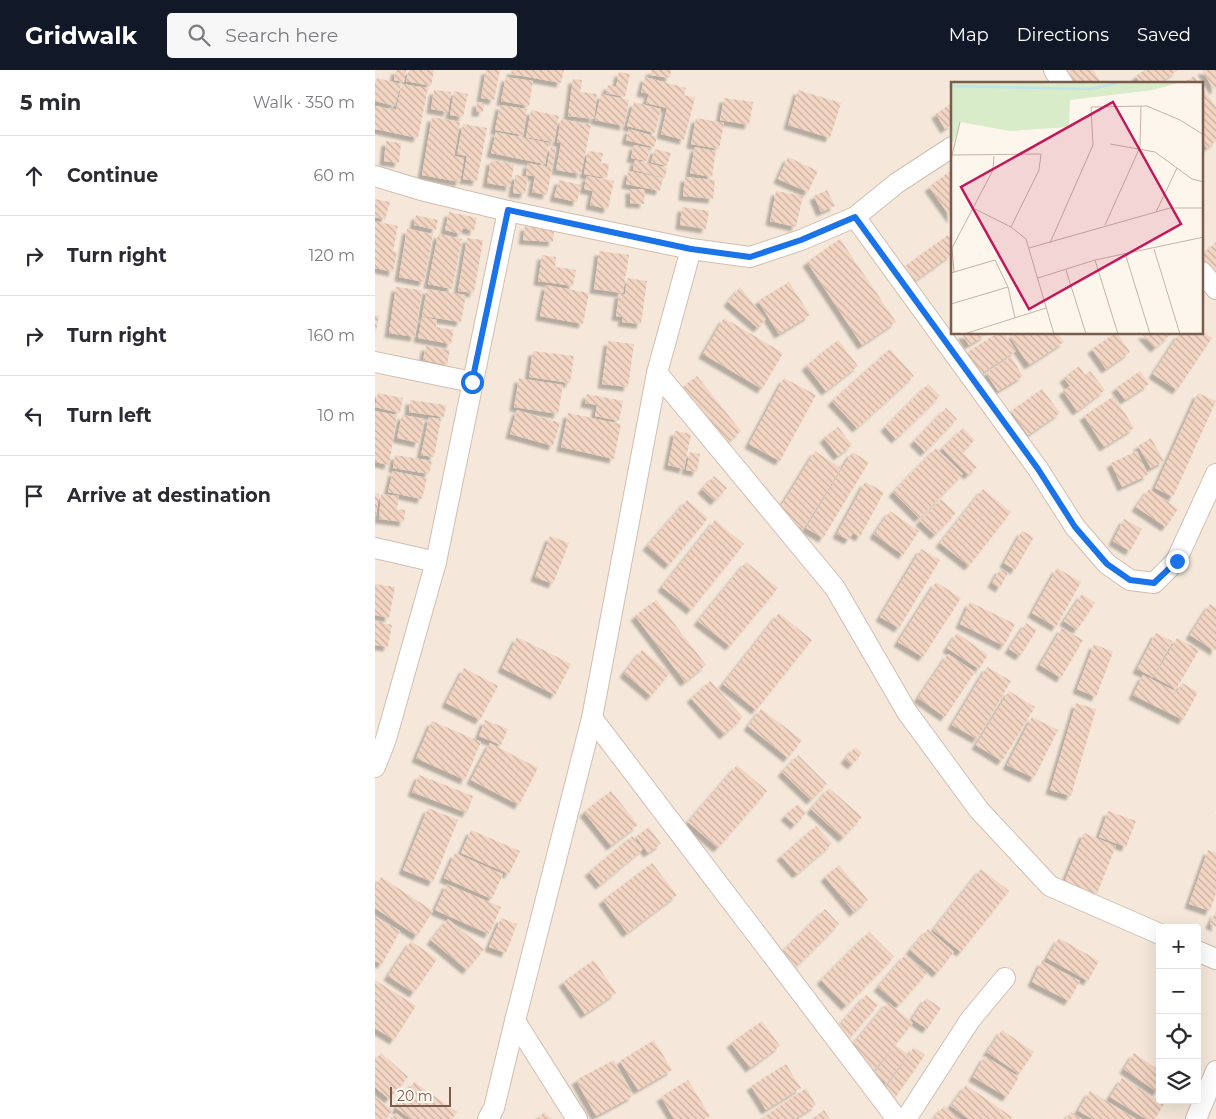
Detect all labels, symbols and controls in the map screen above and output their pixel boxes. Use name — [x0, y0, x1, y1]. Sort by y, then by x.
search box — [167, 13, 517, 58]
text: Gridwalk — [25, 21, 137, 50]
icon: search — [185, 21, 213, 49]
text: Search here — [225, 24, 338, 47]
text: Map — [949, 24, 989, 46]
text: Directions — [1017, 24, 1109, 46]
text: Saved — [1137, 24, 1191, 46]
inset map — [951, 82, 1203, 335]
text: 5 min — [20, 90, 81, 115]
text: Walk · 350 m — [253, 93, 355, 112]
icon: ahead — [20, 162, 48, 190]
text: Continue — [67, 164, 158, 187]
text: 60 m — [313, 166, 355, 185]
icon: right — [20, 242, 48, 270]
text: Turn right — [67, 244, 167, 267]
text: 120 m — [308, 246, 355, 265]
icon: right — [20, 322, 48, 350]
text: Turn right — [67, 324, 167, 347]
text: 160 m — [308, 326, 355, 345]
route start — [461, 371, 484, 394]
icon: left — [20, 402, 48, 430]
text: Turn left — [67, 404, 152, 427]
text: 10 m — [317, 406, 355, 425]
icon: arrive — [20, 482, 48, 510]
text: Arrive at destination — [67, 484, 271, 507]
route end — [1166, 550, 1189, 573]
map controls — [1156, 924, 1201, 1104]
button: + — [1156, 924, 1201, 969]
button: − — [1156, 969, 1201, 1014]
button: locate — [1156, 1014, 1201, 1059]
button: layers — [1156, 1059, 1201, 1104]
scale bar — [390, 1084, 451, 1107]
text: 20 m — [397, 1087, 433, 1105]

